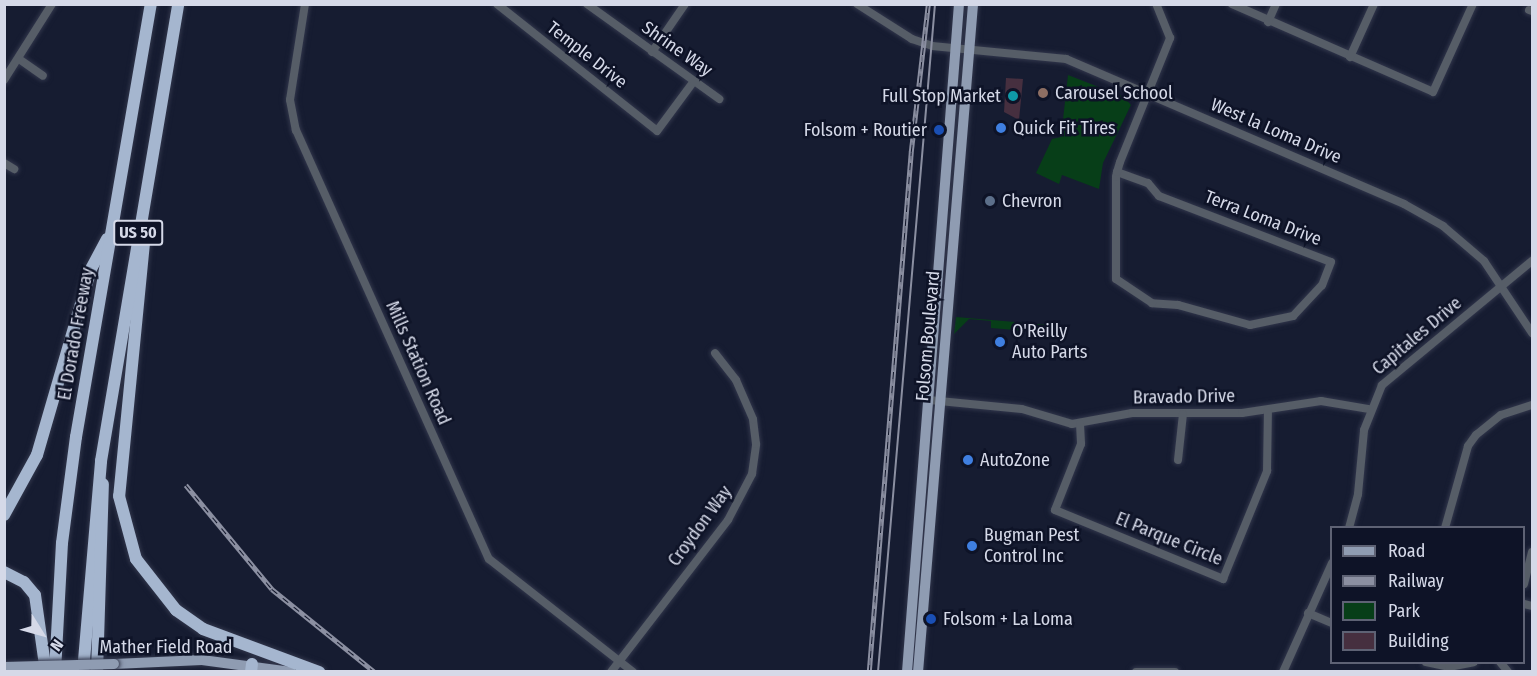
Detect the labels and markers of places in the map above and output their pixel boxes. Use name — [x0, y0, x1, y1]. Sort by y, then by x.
place label: Carousel School — [1055, 82, 1173, 104]
place label: Full Stop Market — [882, 85, 1001, 107]
marker: Carousel School — [1036, 86, 1050, 100]
marker: Full Stop Market — [1006, 89, 1020, 103]
place label: Quick Fit Tires — [1013, 117, 1116, 139]
place label: Folsom + Routier — [804, 119, 927, 141]
marker: Quick Fit Tires — [994, 121, 1008, 135]
marker: Folsom + Routier — [932, 123, 946, 137]
place label: Chevron — [1002, 190, 1062, 212]
marker: Chevron — [983, 194, 997, 208]
place label: O'Reilly Auto Parts — [1012, 321, 1087, 364]
marker: O'Reilly Auto Parts — [993, 335, 1007, 349]
place label: AutoZone — [980, 449, 1050, 471]
marker: AutoZone — [961, 453, 975, 467]
place label: Bugman Pest Control Inc — [984, 525, 1079, 568]
marker: Bugman Pest Control Inc — [965, 539, 979, 553]
place label: Folsom + La Loma — [943, 608, 1073, 630]
marker: Folsom + La Loma — [924, 612, 938, 626]

